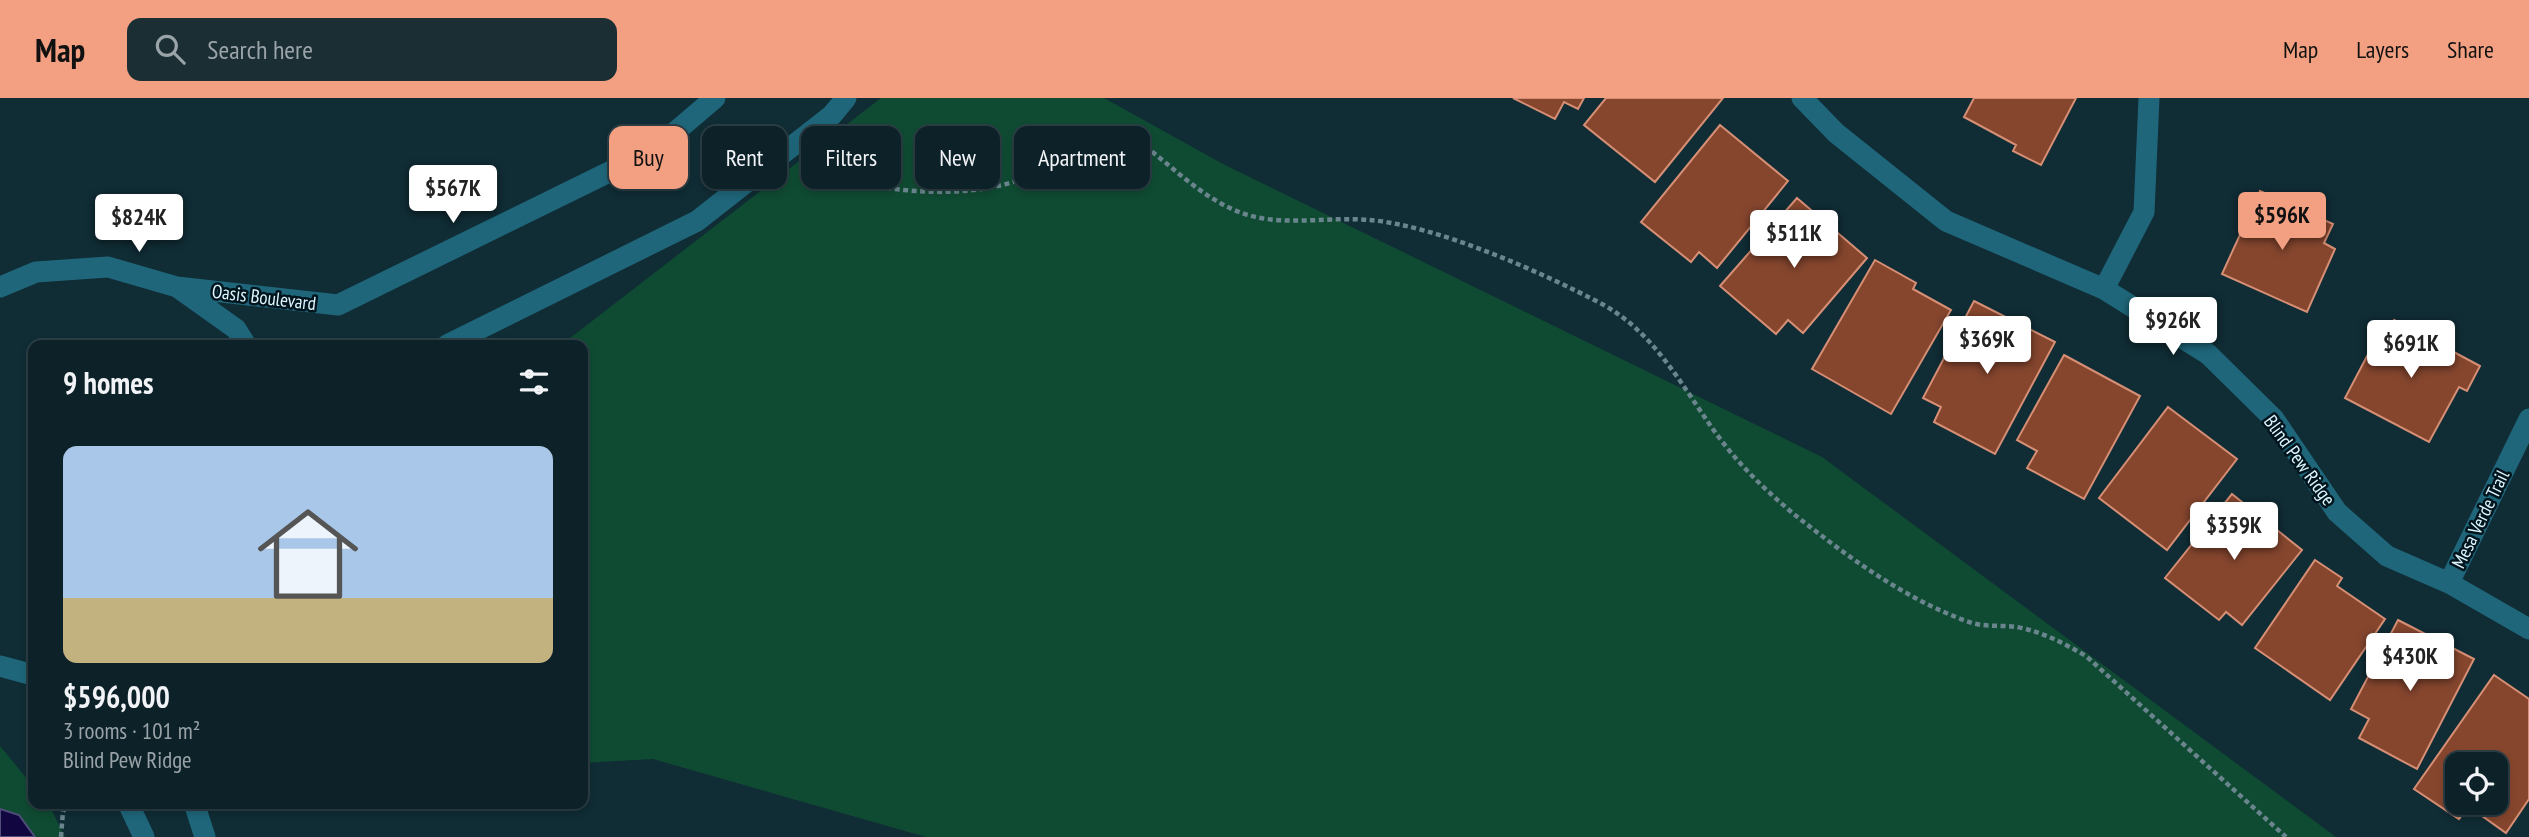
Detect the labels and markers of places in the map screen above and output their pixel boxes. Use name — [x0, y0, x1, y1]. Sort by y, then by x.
pin: $567K — [404, 166, 502, 225]
pin: $596K — [2233, 192, 2331, 252]
pin: $824K — [90, 194, 188, 254]
pin: $511K — [1745, 211, 1843, 270]
pin: $926K — [2124, 298, 2222, 357]
pin: $369K — [1938, 316, 2036, 376]
pin: $691K — [2362, 320, 2460, 380]
pin: $359K — [2185, 503, 2283, 562]
pin: $430K — [2361, 634, 2459, 693]

